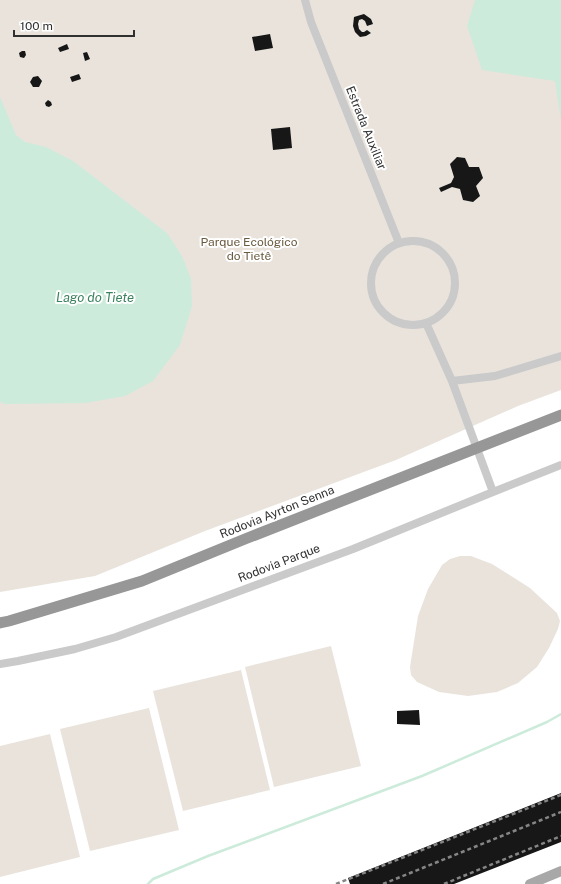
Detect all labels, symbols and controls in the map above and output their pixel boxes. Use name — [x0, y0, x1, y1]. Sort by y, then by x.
scale bar — [14, 12, 134, 38]
text: 100 m — [20, 19, 53, 33]
street label: Estrada Auxiliar — [343, 84, 389, 172]
park label: Parque Ecológico do Tietê — [201, 235, 298, 263]
water label: Lago do Tiete — [56, 290, 134, 305]
street label: Rodovia Ayrton Senna — [218, 483, 336, 541]
street label: Rodovia Parque — [236, 541, 322, 585]

